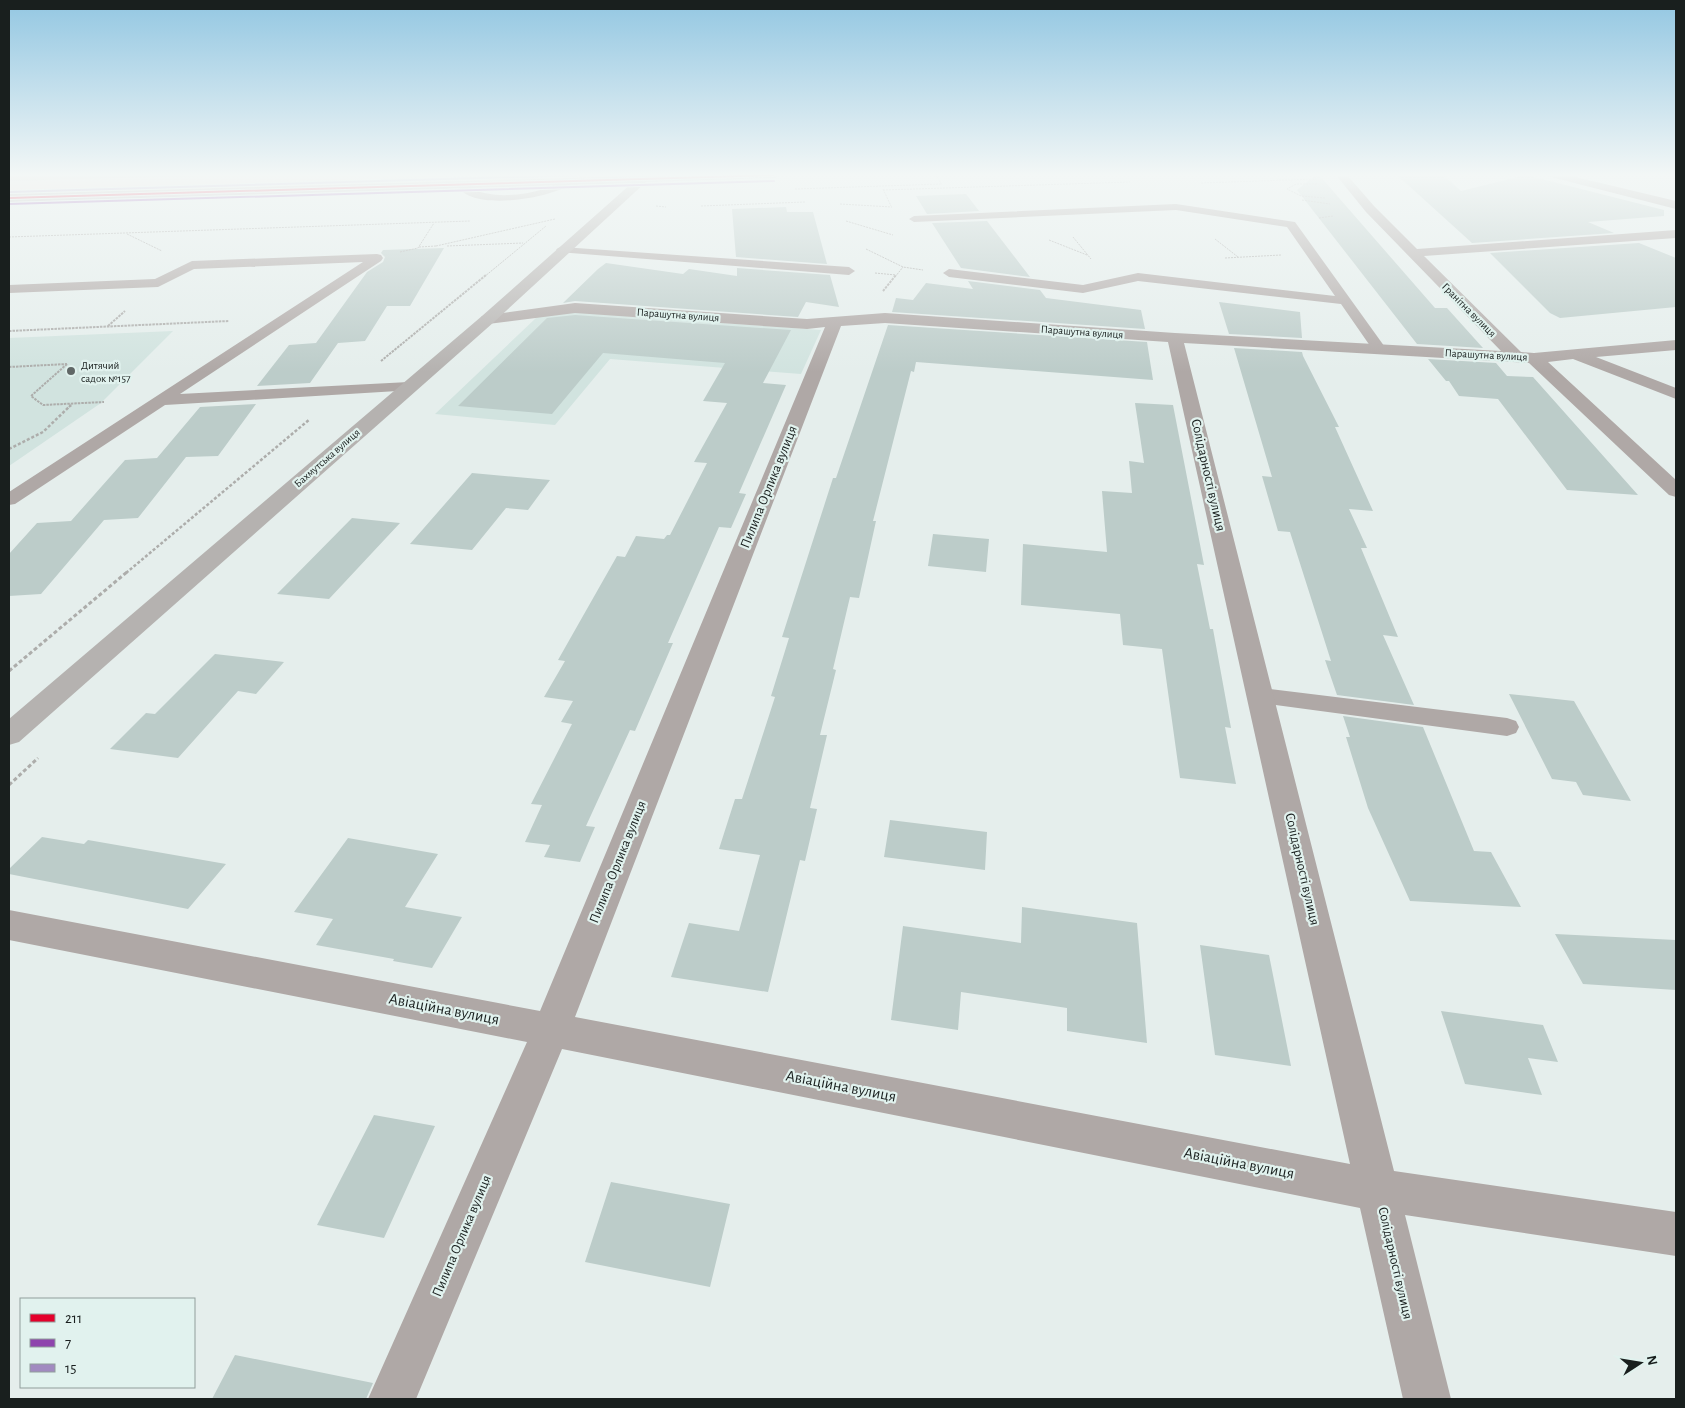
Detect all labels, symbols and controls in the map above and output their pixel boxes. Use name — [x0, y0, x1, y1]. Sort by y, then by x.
street label: Гранітна вулиця — [1440, 281, 1498, 339]
street label: Парашутна вулиця — [636, 307, 720, 323]
street label: Парашутна вулиця — [1040, 324, 1124, 340]
street label: Парашутна вулиця — [1444, 347, 1528, 363]
place label: Дитячий садок №157 — [81, 360, 131, 384]
marker: Дитячий садок №157 — [65, 365, 77, 377]
street label: Солідарності вулиця — [1188, 417, 1228, 533]
street label: Пилипа Орлика вулиця — [738, 424, 800, 550]
street label: Бахмутська вулиця — [292, 427, 362, 489]
street label: Пилипа Орлика вулиця — [587, 799, 649, 925]
street label: Солідарності вулиця — [1282, 811, 1322, 927]
street label: Авіаційна вулиця — [387, 990, 501, 1029]
street label: Авіаційна вулиця — [784, 1067, 898, 1106]
street label: Авіаційна вулиця — [1182, 1144, 1296, 1183]
street label: Пилипа Орлика вулиця — [430, 1173, 494, 1299]
street label: Солідарності вулиця — [1375, 1205, 1415, 1321]
legend — [20, 1298, 195, 1388]
text: 211 — [65, 1311, 82, 1326]
text: 7 — [65, 1336, 71, 1351]
north arrow — [1615, 1338, 1665, 1388]
text: N — [1644, 1354, 1660, 1367]
text: 15 — [65, 1361, 76, 1376]

